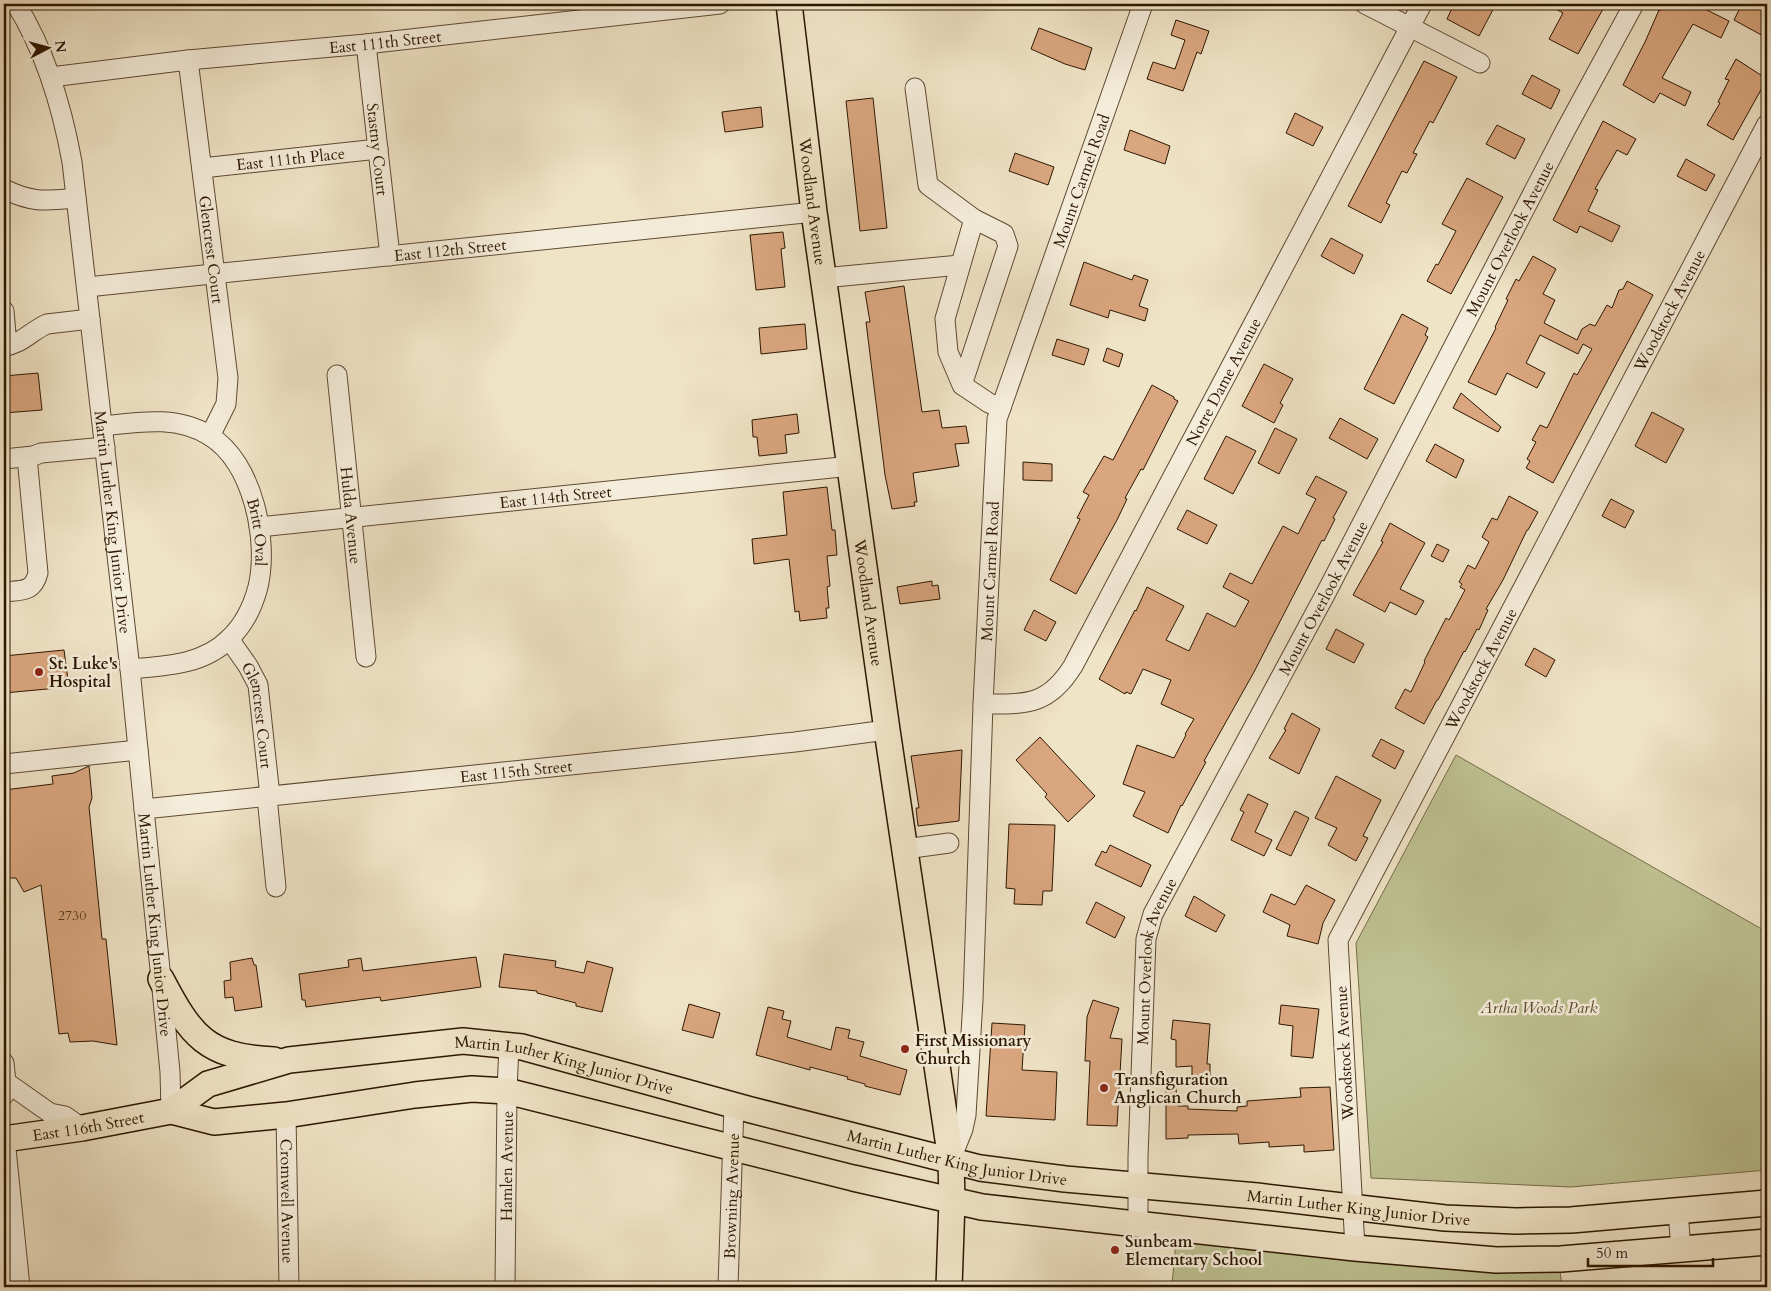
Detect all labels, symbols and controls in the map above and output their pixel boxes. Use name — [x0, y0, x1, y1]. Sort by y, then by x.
north arrow — [22, 22, 72, 72]
street label: East 111th Street — [328, 26, 442, 59]
text: N — [50, 40, 71, 54]
street label: Stastny Court — [361, 102, 393, 197]
street label: Mount Carmel Road — [1048, 111, 1116, 251]
street label: Woodland Avenue — [793, 136, 831, 267]
street label: East 111th Place — [235, 143, 346, 176]
street label: Mount Overlook Avenue — [1461, 157, 1560, 320]
street label: Glencrest Court — [193, 194, 229, 305]
street label: East 112th Street — [393, 234, 507, 267]
street label: Woodstock Avenue — [1628, 246, 1711, 376]
street label: Notre Dame Avenue — [1181, 314, 1267, 450]
street label: Martin Luther King Junior Drive — [89, 409, 136, 635]
street label: Hulda Avenue — [334, 466, 366, 565]
street label: East 114th Street — [498, 481, 613, 514]
street label: Britt Oval — [241, 496, 271, 567]
street label: Mount Carmel Road — [976, 500, 1005, 642]
street label: Mount Overlook Avenue — [1274, 517, 1374, 680]
street label: Woodland Avenue — [848, 537, 888, 668]
street label: Woodstock Avenue — [1440, 604, 1523, 735]
place label: St. Luke's Hospital — [49, 653, 118, 693]
street label: Glencrest Court — [236, 658, 277, 770]
marker: St. Luke's Hospital — [33, 666, 45, 678]
street label: East 115th Street — [459, 755, 573, 788]
street label: Martin Luther King Junior Drive — [132, 812, 177, 1038]
street label: Mount Overlook Avenue — [1132, 874, 1183, 1046]
house number: 2730 — [58, 906, 86, 925]
street label: Woodstock Avenue — [1330, 985, 1360, 1122]
park label: Artha Woods Park — [1480, 997, 1598, 1019]
street label: Martin Luther King Junior Drive — [453, 1030, 676, 1100]
place label: First Missionary Church — [915, 1030, 1031, 1070]
marker: First Missionary Church — [899, 1043, 911, 1055]
place label: Transfiguration Anglican Church — [1114, 1069, 1242, 1109]
marker: Transfiguration Anglican Church — [1098, 1082, 1110, 1094]
street label: East 116th Street — [31, 1106, 146, 1147]
street label: Hamlen Avenue — [496, 1111, 519, 1221]
street label: Martin Luther King Junior Drive — [845, 1125, 1068, 1191]
street label: Browning Avenue — [719, 1133, 745, 1259]
street label: Cromwell Avenue — [274, 1138, 299, 1264]
street label: Martin Luther King Junior Drive — [1246, 1185, 1471, 1231]
place label: Sunbeam Elementary School — [1125, 1231, 1263, 1271]
scale bar — [1588, 1236, 1714, 1268]
text: 50 m — [1596, 1243, 1628, 1263]
marker: Sunbeam Elementary School — [1109, 1244, 1121, 1256]

